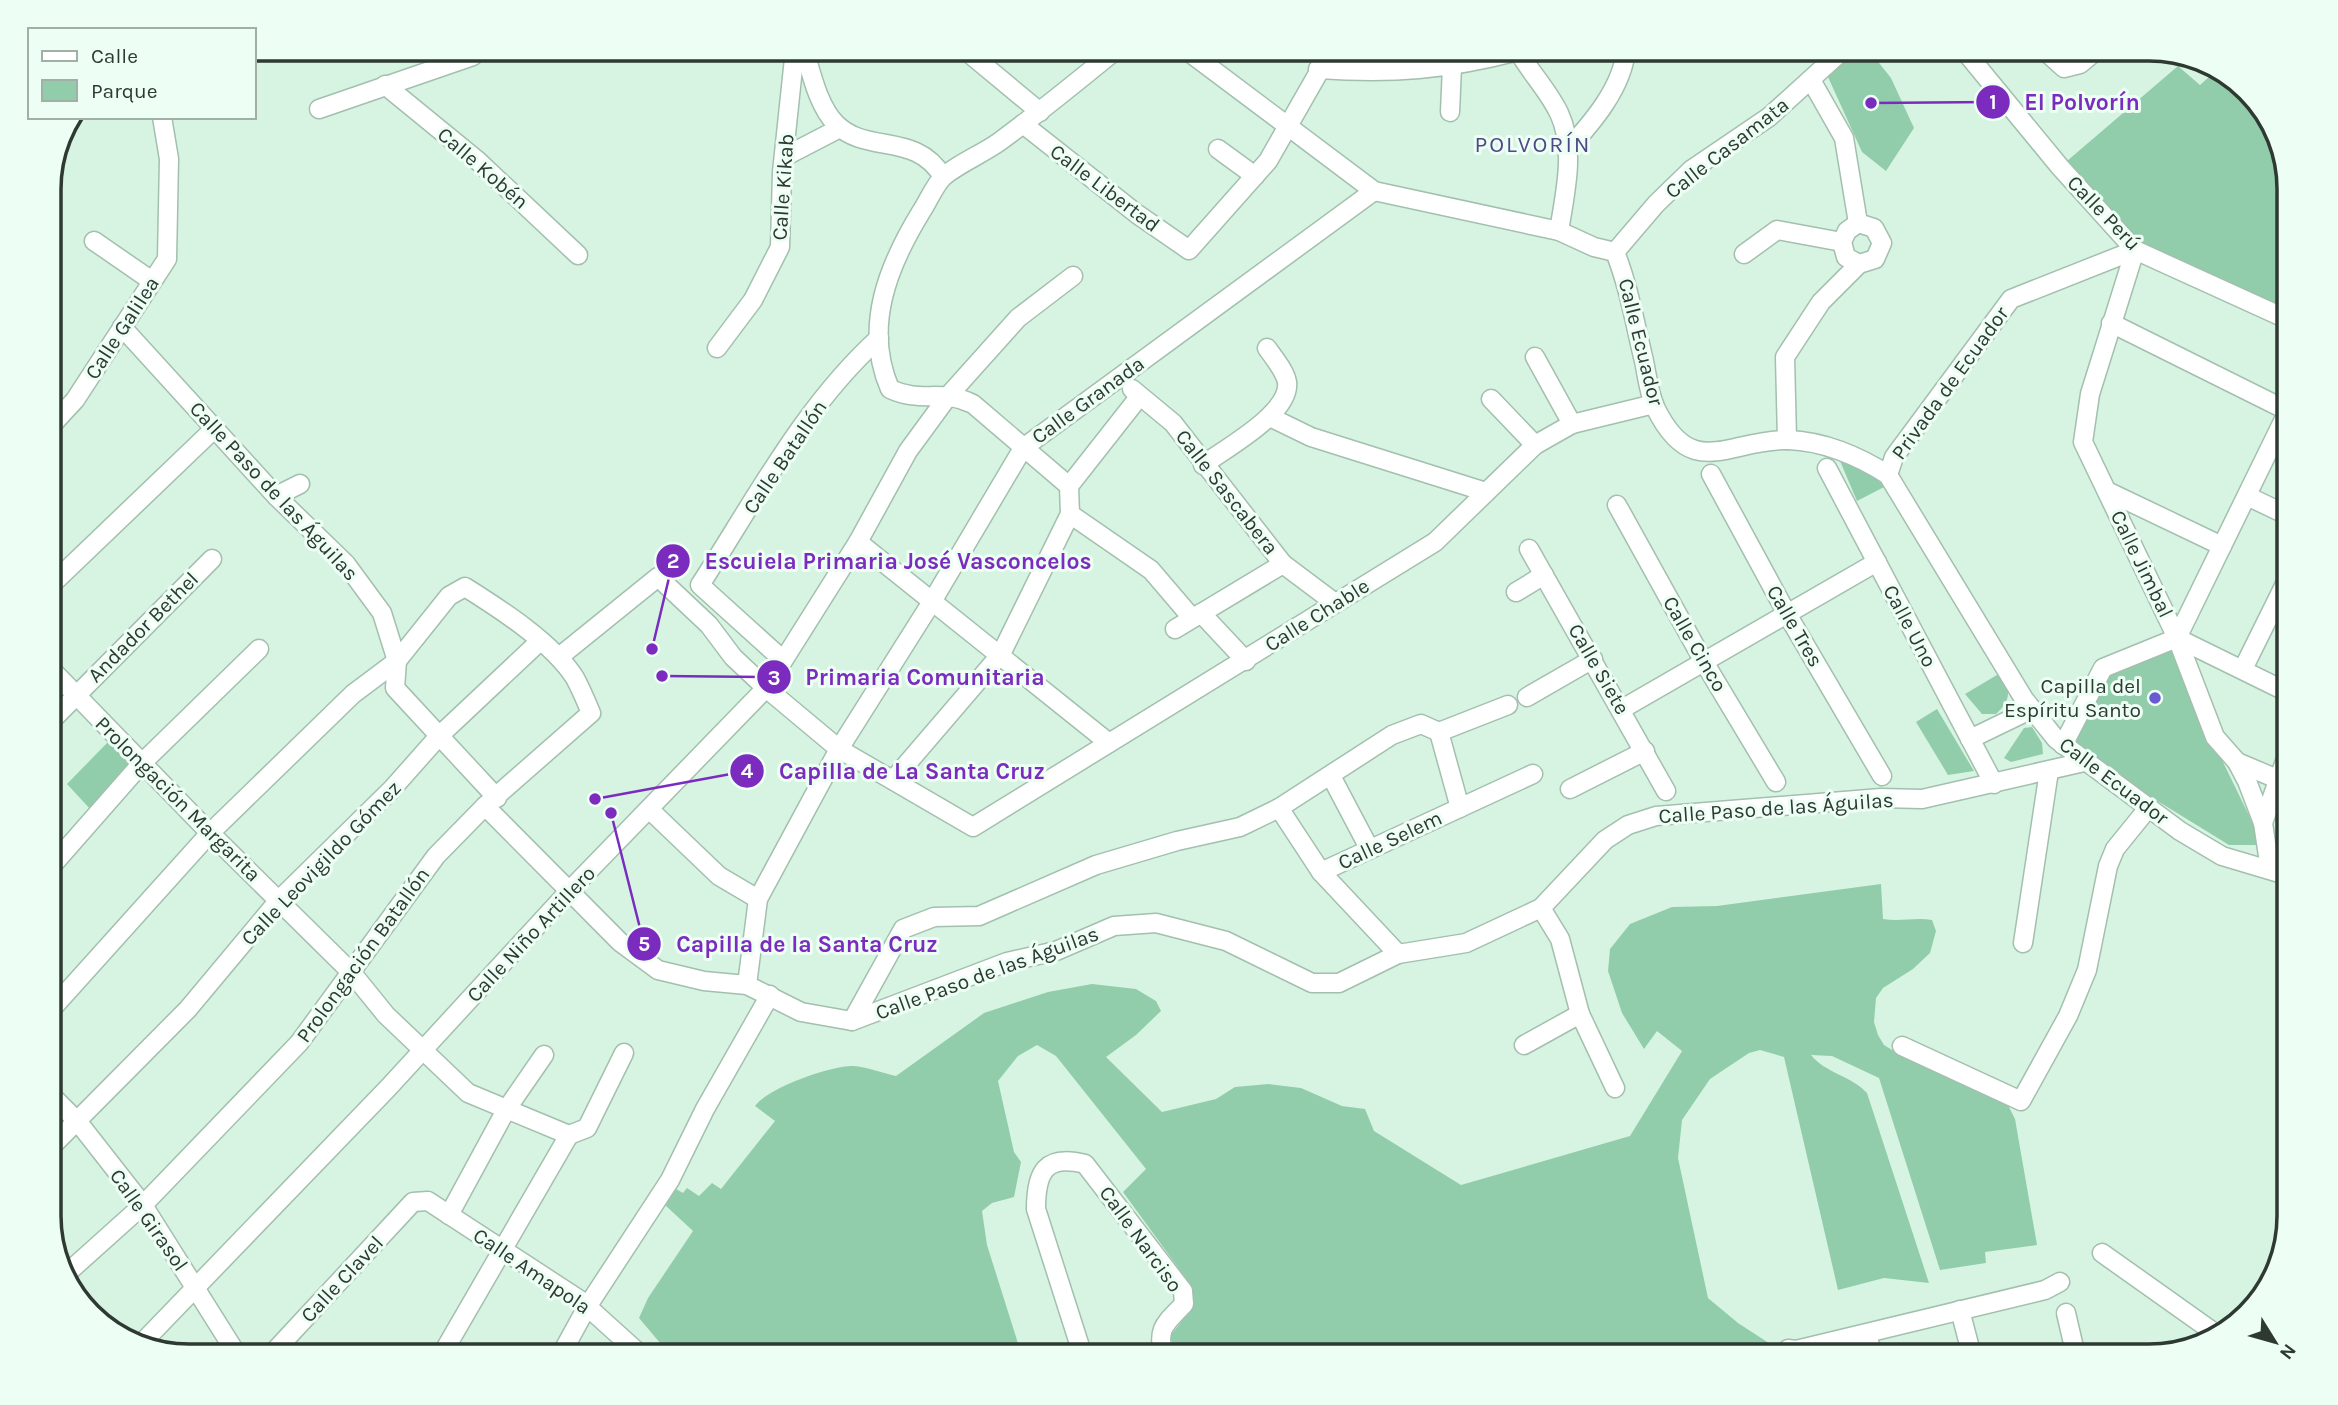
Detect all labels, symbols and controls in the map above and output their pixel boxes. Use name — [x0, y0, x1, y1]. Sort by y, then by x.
legend — [28, 28, 256, 119]
text: Calle — [91, 44, 138, 68]
text: Parque — [91, 79, 158, 103]
callout: El Polvorín — [1976, 80, 2154, 124]
text: El Polvorín — [2024, 89, 2140, 116]
text: 1 — [1989, 90, 1997, 114]
street label: Calle Casamata — [1661, 92, 1793, 204]
street label: Calle Kobén — [433, 122, 533, 214]
district label: POLVORÍN — [1474, 131, 1592, 158]
street label: Calle Kikab — [767, 133, 799, 241]
street label: Calle Libertad — [1046, 139, 1164, 237]
street label: Calle Perú — [2062, 171, 2146, 255]
street label: Calle Galilea — [80, 272, 164, 384]
street label: Calle Ecuador — [1614, 276, 1669, 409]
street label: Privada de Ecuador — [1886, 302, 2014, 464]
street label: Calle Granada — [1027, 351, 1149, 449]
street label: Calle Batallón — [738, 396, 832, 518]
street label: Calle Paso de las Águilas — [185, 397, 363, 585]
street label: Calle Sascabera — [1171, 425, 1283, 559]
street label: Calle Jimbal — [2106, 507, 2178, 621]
callout: Escuiela Primaria José Vasconcelos — [655, 539, 1105, 583]
text: Escuiela Primaria José Vasconcelos — [704, 548, 1092, 575]
text: 2 — [667, 549, 679, 573]
street label: Andador Bethel — [83, 567, 203, 687]
street label: Calle Chable — [1261, 574, 1373, 656]
street label: Calle Tres — [1762, 581, 1828, 671]
street label: Calle Uno — [1878, 581, 1942, 671]
street label: Calle Cinco — [1658, 592, 1732, 696]
street label: Calle Siete — [1564, 620, 1634, 718]
callout: Primaria Comunitaria — [757, 655, 1059, 699]
text: Primaria Comunitaria — [805, 664, 1045, 691]
text: 3 — [767, 666, 781, 690]
place label: Capilla del Espíritu Santo — [2004, 674, 2141, 722]
marker: Capilla del Espíritu Santo — [2147, 690, 2163, 706]
street label: Prolongación Margarita — [90, 711, 266, 887]
street label: Calle Ecuador — [2055, 732, 2174, 830]
callout: Capilla de La Santa Cruz — [730, 749, 1059, 793]
text: Capilla de La Santa Cruz — [779, 758, 1045, 785]
text: 4 — [741, 759, 754, 783]
street label: Calle Leovigildo Gómez — [236, 776, 406, 950]
street label: Calle Paso de las Águilas — [1658, 788, 1894, 828]
street label: Calle Selem — [1334, 806, 1446, 874]
street label: Calle Niño Artillero — [462, 861, 600, 1007]
street label: Prolongación Batallón — [291, 863, 435, 1047]
street label: Calle Paso de las Águilas — [872, 921, 1102, 1025]
callout: Capilla de la Santa Cruz — [627, 922, 951, 966]
text: Capilla de la Santa Cruz — [676, 931, 938, 958]
text: 5 — [638, 932, 650, 956]
street label: Calle Girasol — [105, 1164, 193, 1276]
street label: Calle Narciso — [1095, 1181, 1187, 1297]
street label: Calle Amapola — [469, 1223, 595, 1319]
street label: Calle Clavel — [296, 1231, 388, 1327]
north arrow — [2240, 1307, 2310, 1377]
text: N — [2275, 1340, 2301, 1364]

